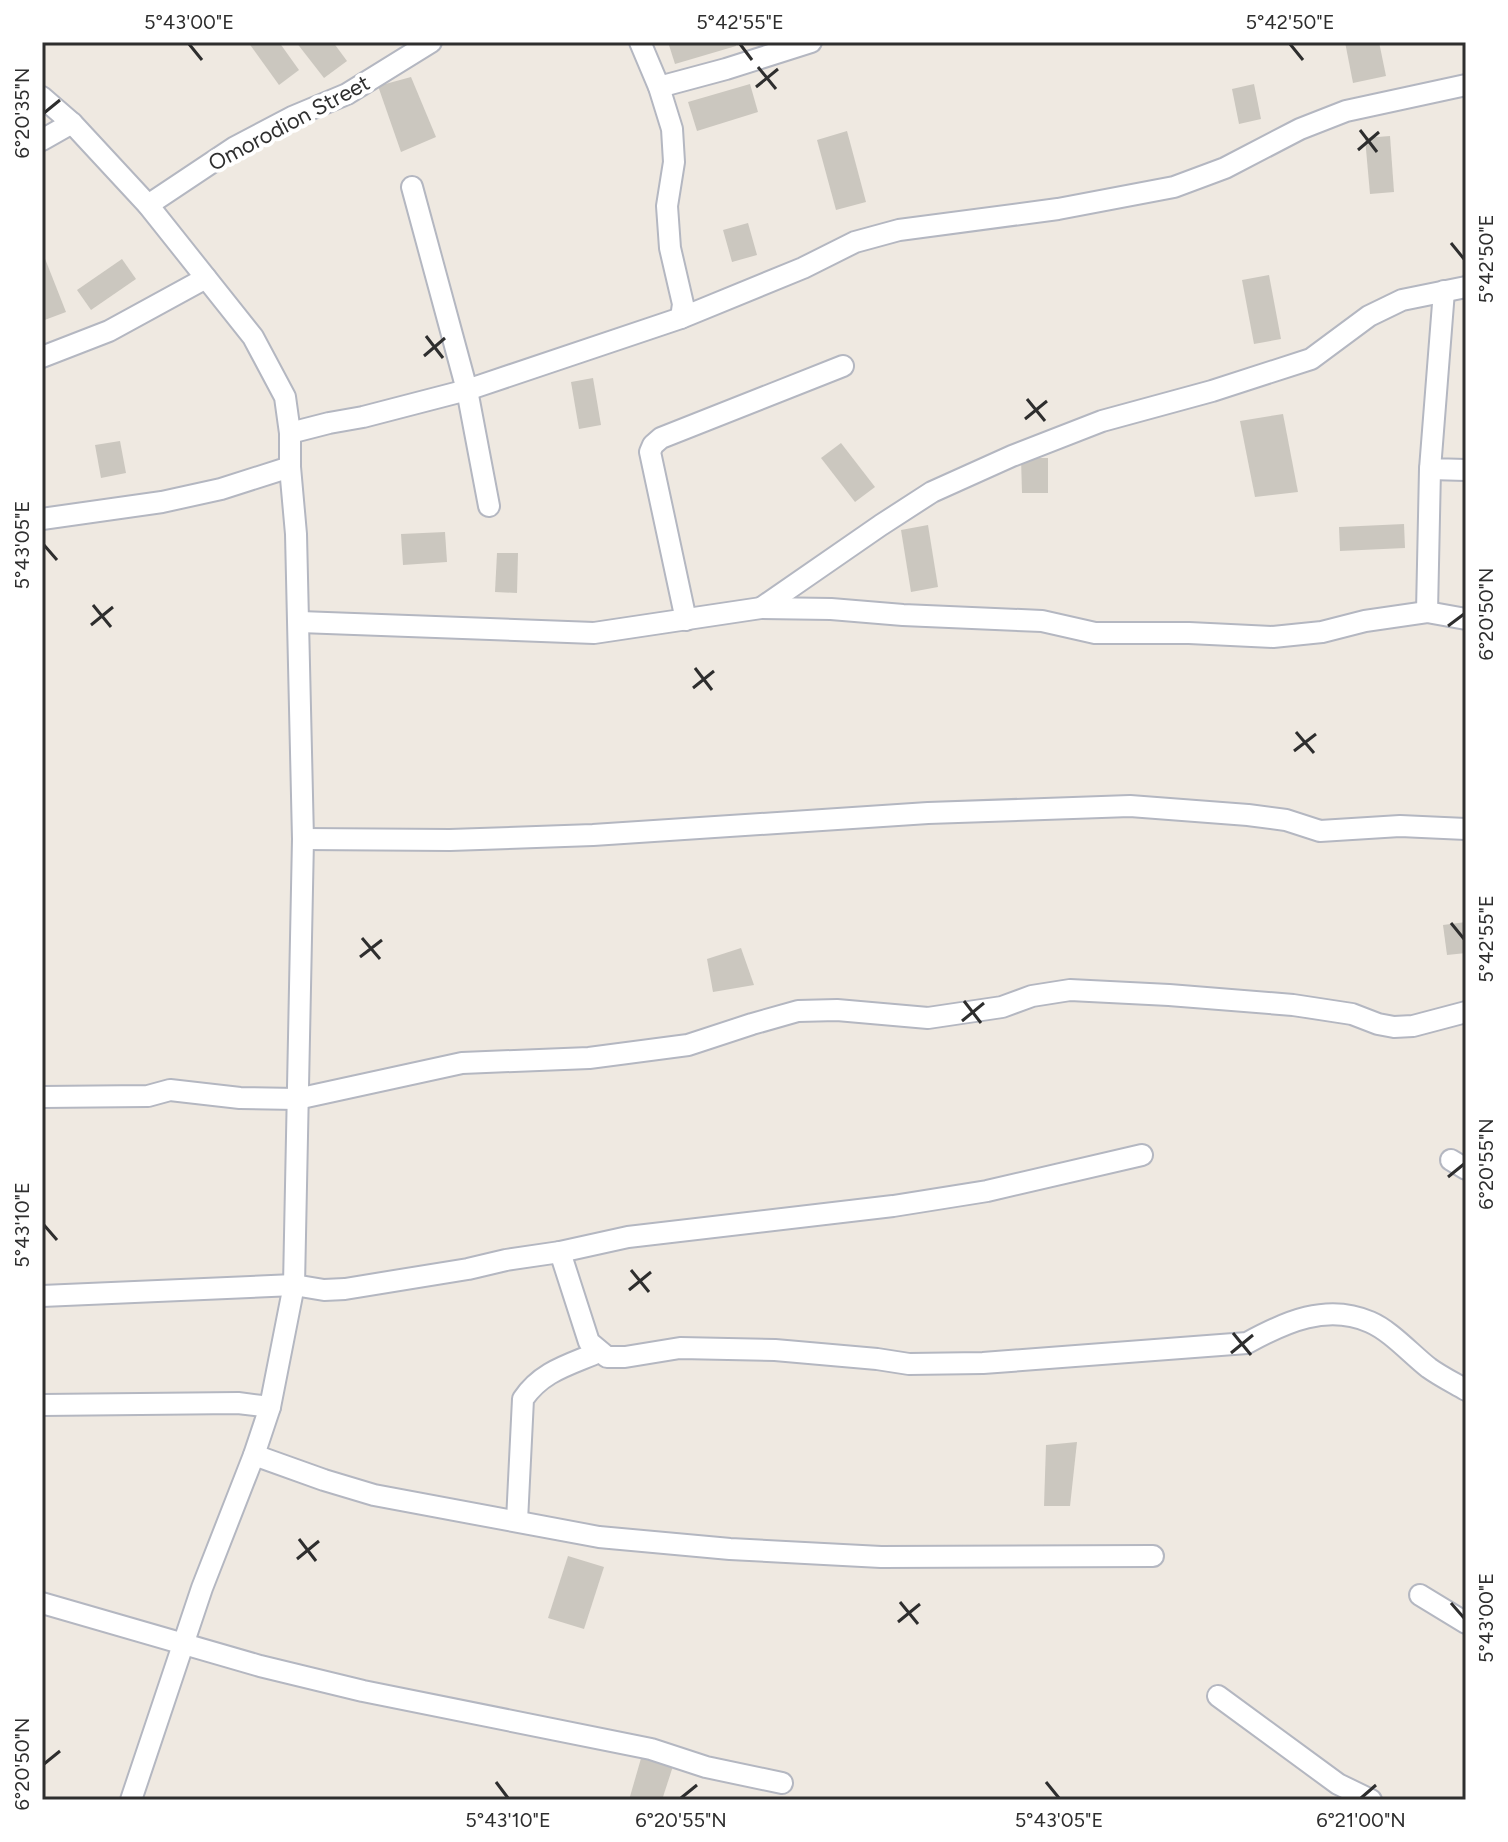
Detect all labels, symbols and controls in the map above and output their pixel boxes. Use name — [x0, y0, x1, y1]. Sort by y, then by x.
text: 5°43'00"E — [144, 10, 234, 34]
text: 5°42'55"E — [696, 10, 784, 34]
text: 5°42'50"E — [1245, 10, 1335, 34]
text: 6°20'35"N — [10, 68, 34, 158]
street label: Omorodion Street — [204, 69, 374, 177]
text: 5°42'50"E — [1474, 214, 1498, 304]
text: 5°43'05"E — [10, 501, 34, 589]
text: 6°20'50"N — [1474, 568, 1498, 660]
text: 5°42'55"E — [1474, 895, 1498, 983]
text: 6°20'55"N — [1474, 1118, 1498, 1210]
text: 5°43'10"E — [10, 1182, 34, 1268]
text: 5°43'00"E — [1474, 1573, 1498, 1663]
text: 6°20'50"N — [10, 1718, 34, 1810]
text: 5°43'10"E — [465, 1808, 551, 1832]
text: 6°20'55"N — [635, 1808, 727, 1832]
text: 5°43'05"E — [1015, 1808, 1103, 1832]
text: 6°21'00"N — [1316, 1808, 1406, 1832]

